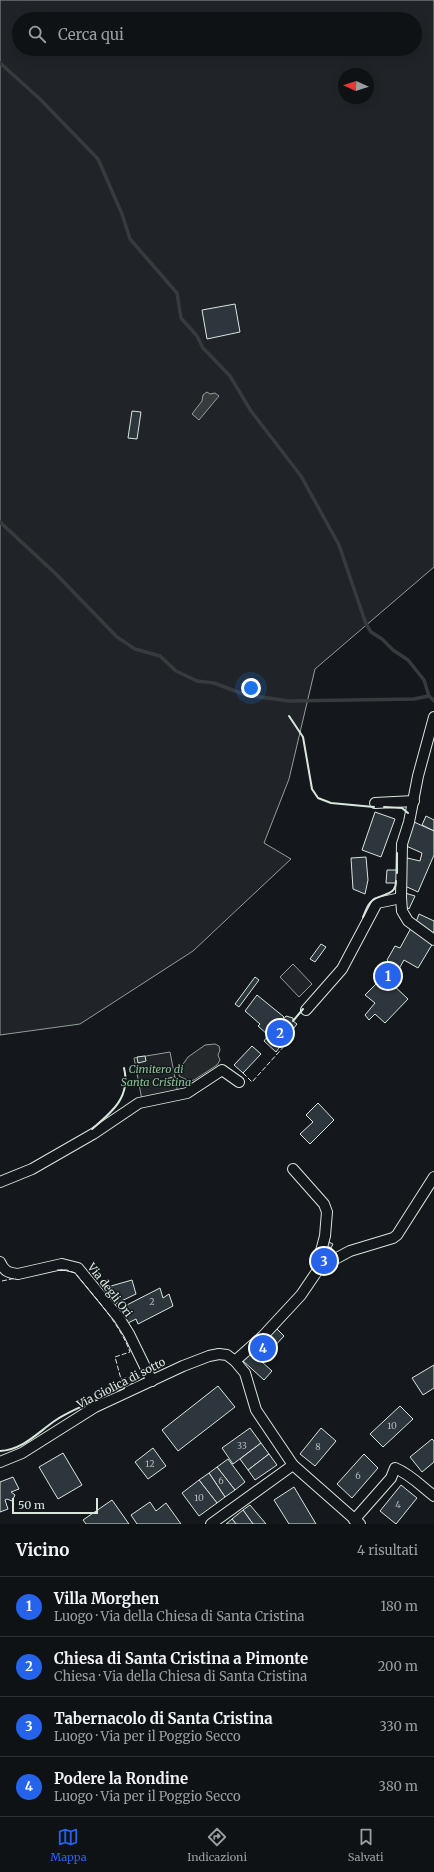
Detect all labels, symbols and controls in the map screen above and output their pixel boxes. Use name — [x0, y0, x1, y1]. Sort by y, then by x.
search box — [12, 12, 422, 56]
icon: search — [26, 23, 48, 45]
text: Cerca qui — [58, 25, 124, 44]
north arrow — [338, 68, 374, 104]
your location — [241, 678, 261, 698]
pin: 1 — [375, 961, 401, 991]
pin: 2 — [267, 1018, 293, 1048]
park label: Cimitero di Santa Cristina — [121, 1062, 191, 1089]
pin: 3 — [311, 1246, 337, 1276]
street label: Via degli Ori — [84, 1259, 136, 1320]
house number: 2 — [149, 1296, 155, 1307]
pin: 4 — [250, 1333, 276, 1363]
street label: Via Giolica di sotto — [74, 1354, 168, 1412]
house number: 10 — [387, 1420, 397, 1431]
house number: 33 — [237, 1440, 247, 1451]
house number: 8 — [315, 1441, 321, 1452]
house number: 12 — [145, 1458, 155, 1469]
house number: 6 — [355, 1470, 361, 1481]
house number: 6 — [218, 1475, 224, 1486]
house number: 10 — [194, 1492, 204, 1503]
scale bar — [12, 1496, 98, 1515]
text: 50 m — [18, 1498, 45, 1512]
house number: 4 — [395, 1499, 401, 1510]
text: Vicino — [16, 1539, 69, 1561]
text: 4 risultati — [357, 1542, 418, 1559]
text: Villa Morghen — [54, 1589, 159, 1608]
text: 1 — [26, 1598, 32, 1615]
text: 180 m — [380, 1598, 418, 1615]
text: Luogo · Via della Chiesa di Santa Cristina — [54, 1608, 304, 1625]
text: Chiesa di Santa Cristina a Pimonte — [54, 1649, 308, 1668]
text: 2 — [25, 1658, 33, 1675]
text: 200 m — [378, 1658, 418, 1675]
text: Chiesa · Via della Chiesa di Santa Cristina — [54, 1668, 307, 1685]
text: Tabernacolo di Santa Cristina — [54, 1709, 273, 1728]
text: 3 — [25, 1718, 33, 1735]
text: 330 m — [379, 1718, 418, 1735]
text: Luogo · Via per il Poggio Secco — [54, 1728, 241, 1745]
text: Podere la Rondine — [54, 1769, 188, 1788]
text: 4 — [25, 1778, 33, 1795]
text: 380 m — [379, 1778, 418, 1795]
text: Luogo · Via per il Poggio Secco — [54, 1788, 241, 1805]
tab: Mappa — [50, 1826, 87, 1864]
tab: Indicazioni — [187, 1826, 247, 1864]
tab: Salvati — [348, 1826, 384, 1864]

